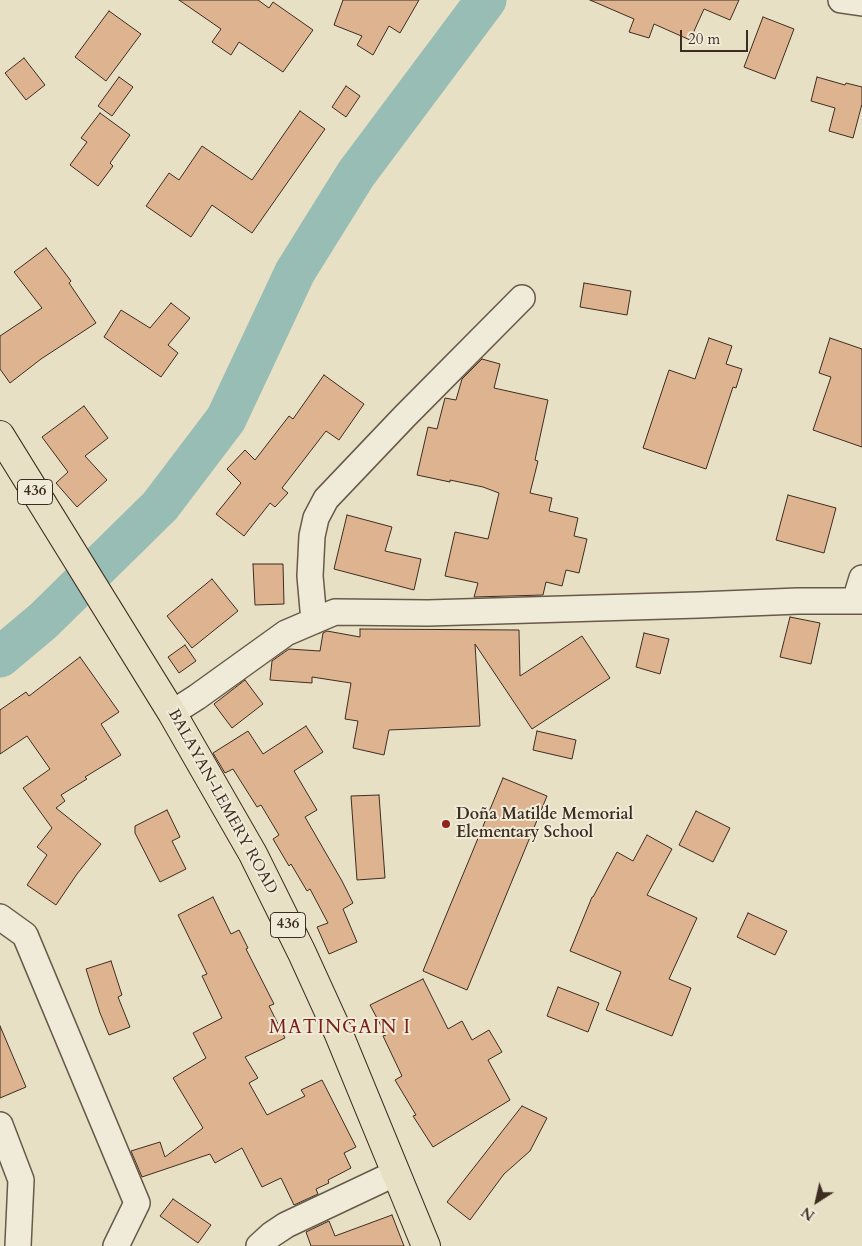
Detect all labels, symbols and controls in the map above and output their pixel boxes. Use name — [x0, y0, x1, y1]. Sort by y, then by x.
scale bar — [682, 20, 750, 52]
text: 20 m — [688, 29, 720, 49]
road number: 436 — [18, 480, 52, 504]
street label: BALAYAN-LEMERY ROAD — [163, 706, 281, 898]
place label: Doña Matilde Memorial Elementary School — [456, 805, 633, 843]
marker: Doña Matilde Memorial Elementary School — [440, 818, 452, 830]
road number: 436 — [270, 912, 306, 938]
district label: MATINGAIN I — [268, 1018, 412, 1040]
north arrow — [792, 1176, 842, 1226]
text: N — [798, 1202, 819, 1225]

